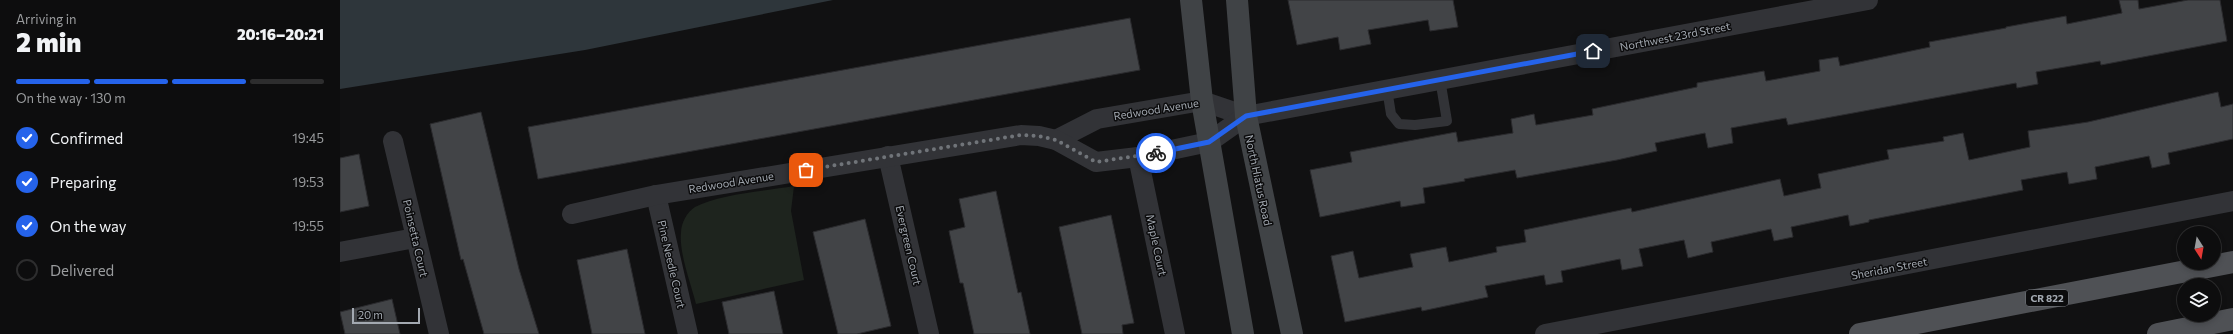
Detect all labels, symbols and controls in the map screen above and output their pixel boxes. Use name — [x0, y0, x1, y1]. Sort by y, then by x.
text: Arriving in — [16, 11, 76, 27]
street label: Northwest 23rd Street — [1619, 19, 1732, 53]
text: 20:16–20:21 — [237, 25, 324, 43]
text: 2 min — [16, 26, 81, 57]
pin — [1576, 34, 1610, 68]
icon: home — [1582, 40, 1604, 62]
text: On the way · 130 m — [16, 90, 126, 106]
street label: Redwood Avenue — [1112, 96, 1200, 122]
icon: check — [16, 127, 38, 149]
text: Confirmed — [50, 129, 123, 147]
text: 19:45 — [292, 130, 324, 146]
courier — [1136, 133, 1176, 173]
street label: North Hiatus Road — [1243, 133, 1275, 227]
icon: bike — [1145, 142, 1167, 164]
pin — [789, 153, 823, 187]
icon: bag — [795, 159, 817, 181]
street label: Redwood Avenue — [687, 169, 775, 195]
icon: check — [16, 171, 38, 193]
text: Preparing — [50, 173, 116, 191]
text: 19:53 — [293, 174, 324, 190]
street label: Poinsetta Court — [401, 198, 431, 279]
street label: Evergreen Court — [894, 204, 925, 287]
street label: Maple Court — [1144, 213, 1170, 277]
icon: check — [16, 215, 38, 237]
text: On the way — [50, 217, 127, 235]
text: 19:55 — [293, 218, 324, 234]
street label: Pine Needle Court — [656, 219, 689, 310]
north arrow — [2177, 226, 2221, 270]
map controls — [2177, 226, 2221, 322]
street label: Sheridan Street — [1850, 254, 1929, 282]
text: Delivered — [50, 261, 114, 279]
button: layers — [2177, 278, 2221, 322]
road number: CR 822 — [2026, 290, 2068, 306]
scale bar — [352, 306, 420, 325]
text: 20 m — [358, 308, 383, 321]

